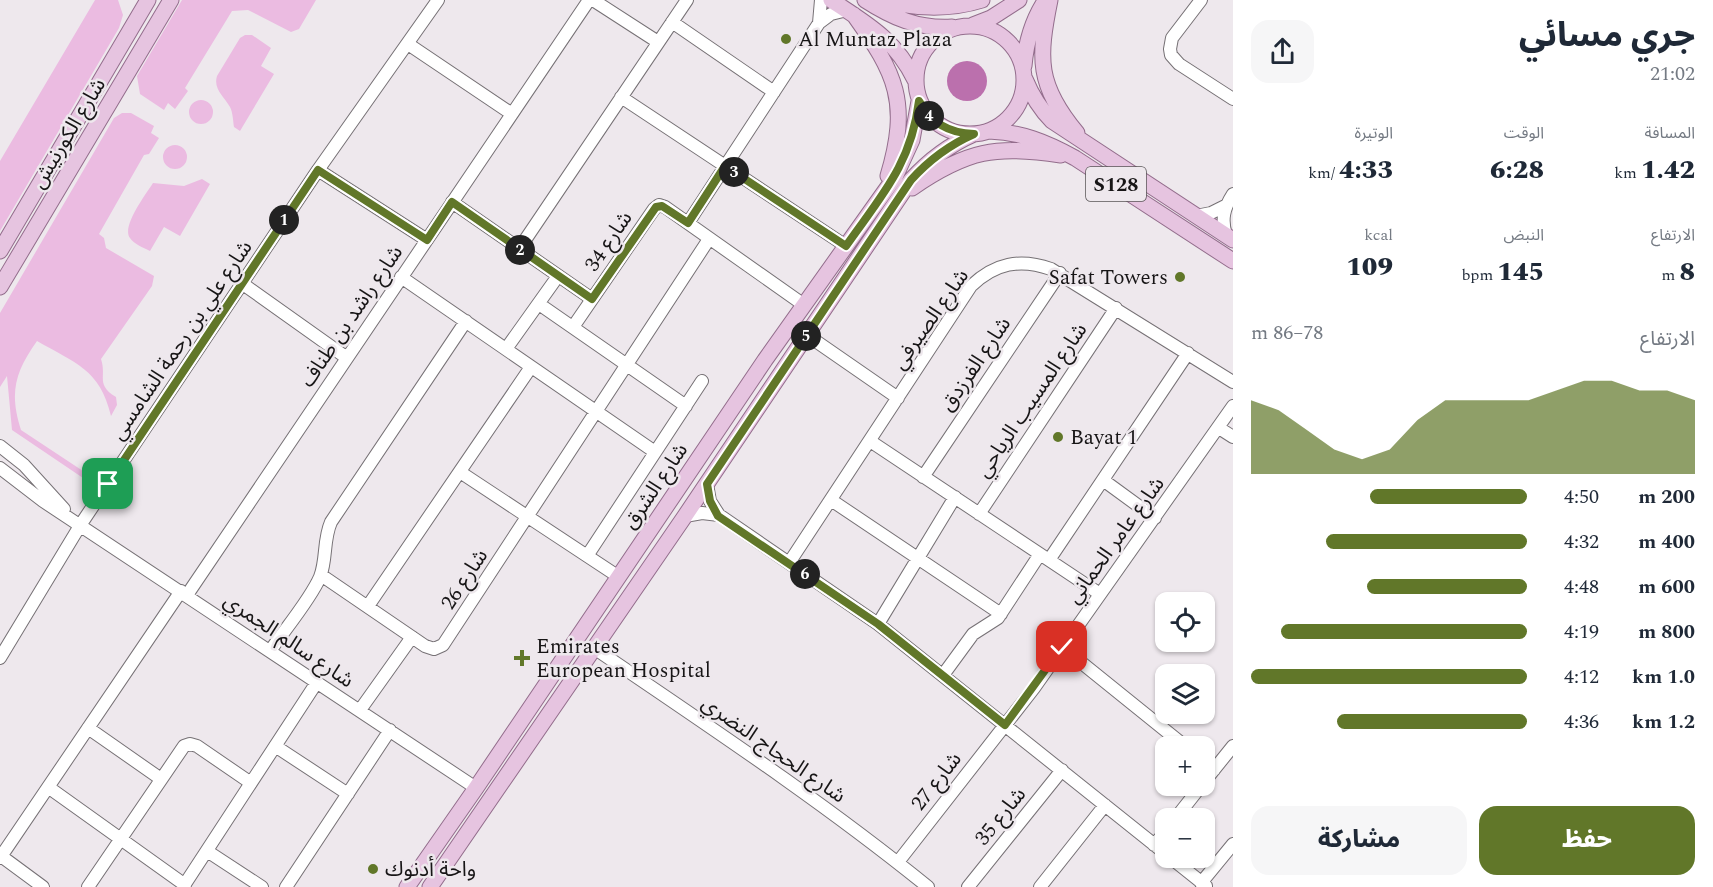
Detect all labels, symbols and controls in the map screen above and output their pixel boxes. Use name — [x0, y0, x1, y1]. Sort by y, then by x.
text: جري مسائي — [1519, 11, 1695, 61]
button: share — [1251, 20, 1314, 83]
place label: Al Muntaz Plaza — [798, 24, 953, 56]
marker: Al Muntaz Plaza — [779, 32, 793, 46]
text: 21:02 — [1650, 59, 1695, 89]
street label: شارع الكورنيش — [23, 72, 115, 195]
pin: 4 — [914, 101, 944, 131]
text: 4 — [925, 104, 933, 128]
text: الوتيرة — [1355, 121, 1393, 145]
text: الوقت — [1504, 121, 1544, 145]
text: المسافة — [1645, 121, 1695, 145]
text: 4:33 — [1339, 150, 1393, 190]
text: 6:28 — [1490, 150, 1544, 190]
text: 1.42 — [1641, 150, 1695, 190]
pin: 3 — [719, 157, 749, 187]
text: 3 — [730, 160, 738, 184]
text: /km — [1308, 161, 1339, 185]
text: km — [1614, 161, 1641, 185]
road number: S128 — [1086, 167, 1146, 201]
pin: 1 — [269, 205, 299, 235]
street label: شارع 34 — [577, 205, 641, 278]
text: 1 — [280, 208, 288, 232]
text: kcal — [1364, 223, 1393, 247]
text: النبض — [1503, 223, 1544, 247]
text: الارتفاع — [1651, 223, 1695, 247]
street label: شارع علي بن رحمة الشامسي — [103, 234, 261, 447]
pin: 2 — [505, 235, 535, 265]
text: 2 — [516, 238, 524, 262]
street label: شارع راشد بن طناف — [292, 239, 411, 394]
text: 109 — [1346, 247, 1393, 287]
text: 145 — [1497, 252, 1544, 292]
text: 8 — [1679, 252, 1695, 292]
place label: Safat Towers — [1048, 262, 1168, 294]
street label: شارع الصيرفي — [884, 263, 977, 377]
text: bpm — [1461, 263, 1497, 287]
text: m — [1662, 263, 1679, 287]
marker: Safat Towers — [1173, 270, 1187, 284]
street label: شارع الفرزدق — [932, 311, 1019, 419]
street label: شارع المسيب الرياحي — [968, 317, 1096, 485]
text: 78–86 m — [1251, 318, 1323, 348]
pin: 5 — [791, 321, 821, 351]
text: 5 — [802, 324, 810, 348]
text: الارتفاع — [1640, 324, 1695, 354]
place label: Bayat 1 — [1070, 422, 1138, 454]
marker: Bayat 1 — [1051, 430, 1065, 444]
street label: شارع الشرق — [615, 437, 697, 536]
pin — [82, 458, 133, 509]
icon: arrive — [91, 467, 124, 500]
street label: شارع عامر الحماني — [1059, 470, 1173, 611]
text: 4:50 — [1564, 482, 1599, 512]
text: 200 m — [1638, 482, 1695, 512]
text: 4:32 — [1564, 527, 1599, 557]
text: 400 m — [1638, 527, 1695, 557]
street label: شارع 26 — [433, 543, 497, 616]
pin: 6 — [790, 559, 820, 589]
text: 6 — [801, 562, 809, 586]
text: 4:48 — [1564, 572, 1599, 602]
text: 600 m — [1638, 572, 1695, 602]
street label: شارع سالم الجمري — [217, 585, 360, 696]
map controls — [1155, 592, 1215, 868]
button: locate — [1155, 592, 1215, 652]
text: 4:19 — [1564, 617, 1599, 647]
text: 800 m — [1638, 617, 1695, 647]
pin — [1036, 621, 1087, 672]
icon: check — [1045, 630, 1078, 663]
place label: Emirates European Hospital — [536, 631, 711, 687]
marker: Emirates European Hospital — [513, 649, 531, 667]
text: 4:12 — [1564, 662, 1599, 692]
text: 1.0 km — [1632, 662, 1695, 692]
button: layers — [1155, 664, 1215, 724]
street label: شارع الحجاج النضري — [695, 688, 852, 812]
text: 4:36 — [1564, 707, 1599, 737]
text: 1.2 km — [1632, 707, 1695, 737]
button: + — [1155, 736, 1215, 796]
street label: شارع 27 — [903, 745, 970, 818]
street label: شارع 35 — [967, 780, 1034, 853]
button: مشاركة — [1251, 806, 1467, 875]
button: حفظ — [1479, 806, 1695, 875]
button: − — [1155, 808, 1215, 868]
place label: واحة أدنوك — [385, 854, 476, 886]
marker: واحة أدنوك — [366, 862, 380, 876]

